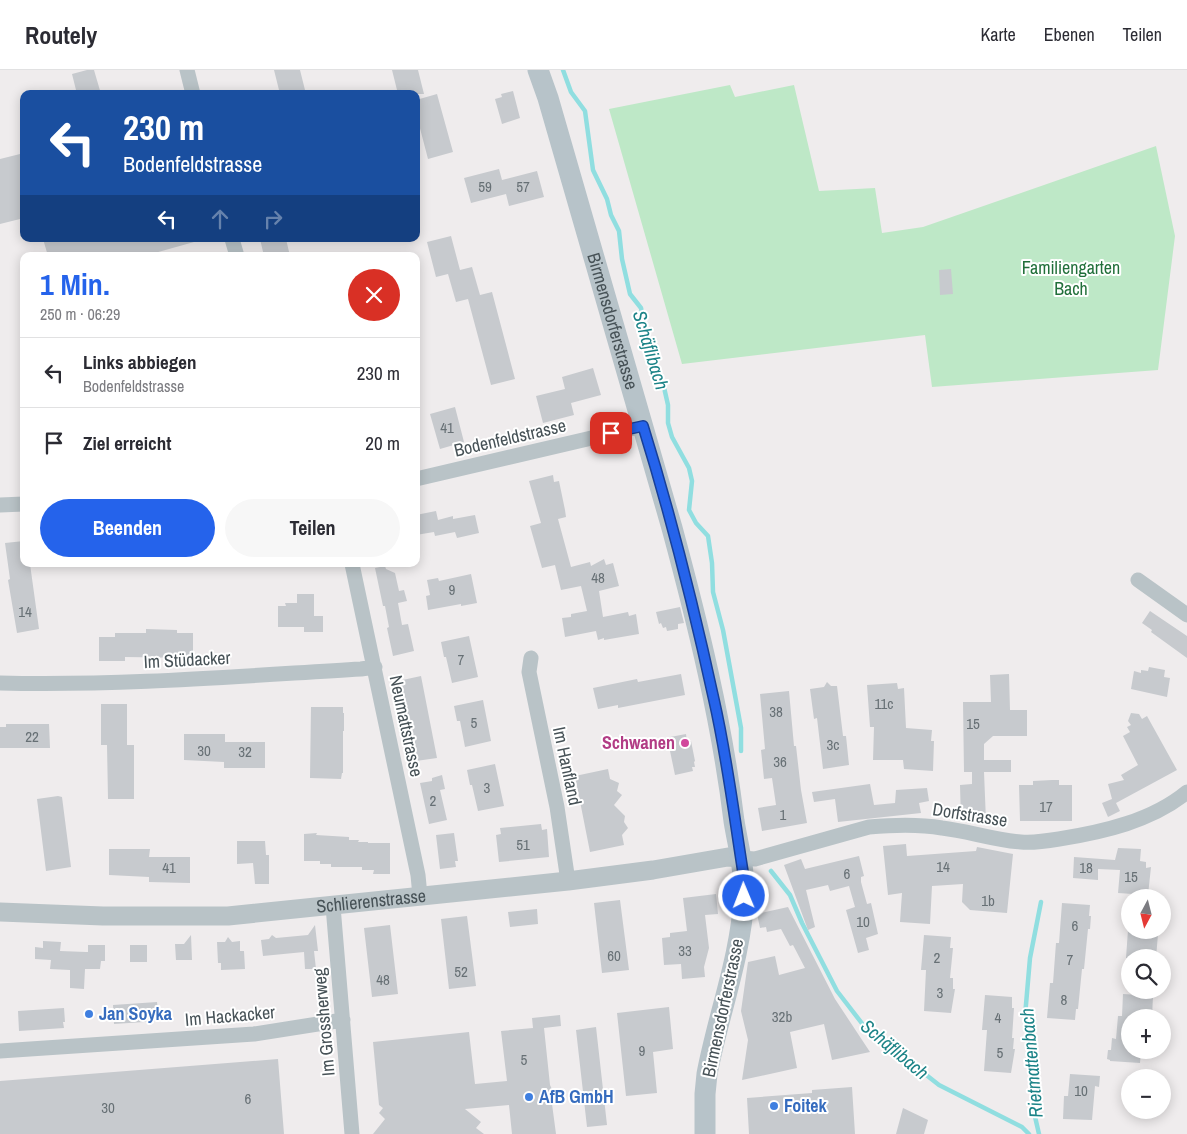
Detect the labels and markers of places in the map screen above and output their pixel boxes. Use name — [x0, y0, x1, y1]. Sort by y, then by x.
pin — [590, 412, 632, 454]
place label: Schwanen — [602, 730, 675, 755]
marker: Schwanen — [679, 737, 691, 749]
place label: Jan Soyka — [99, 1001, 173, 1026]
marker: Jan Soyka — [83, 1008, 95, 1020]
place label: AfB GmbH — [539, 1084, 614, 1109]
marker: AfB GmbH — [523, 1091, 535, 1103]
place label: Foitek — [784, 1093, 828, 1118]
marker: Foitek — [768, 1100, 780, 1112]

